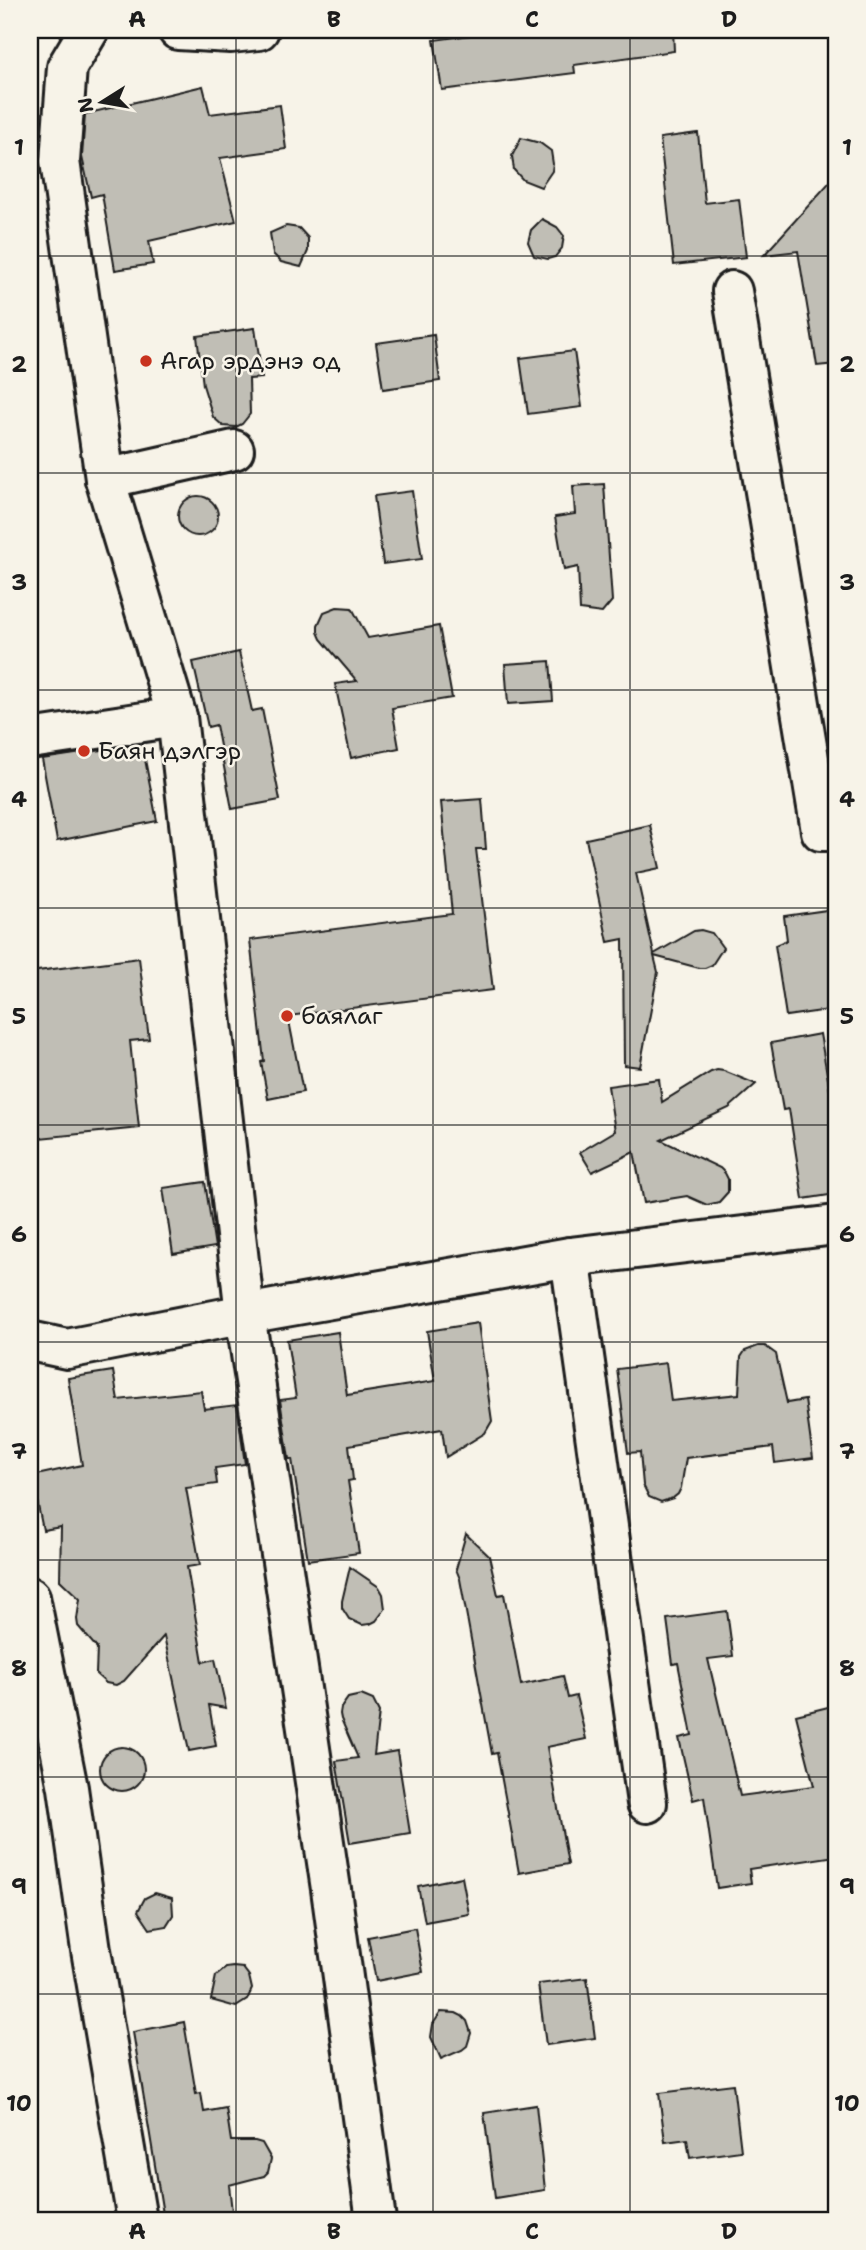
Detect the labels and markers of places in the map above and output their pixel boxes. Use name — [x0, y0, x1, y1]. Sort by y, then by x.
place label: Агар эрдэнэ од — [160, 345, 341, 377]
marker: Агар эрдэнэ од — [138, 353, 154, 369]
place label: Баян дэлгэр — [98, 735, 241, 767]
marker: Баян дэлгэр — [76, 743, 92, 759]
place label: баялаг — [301, 1000, 383, 1032]
marker: баялаг — [279, 1008, 295, 1024]

